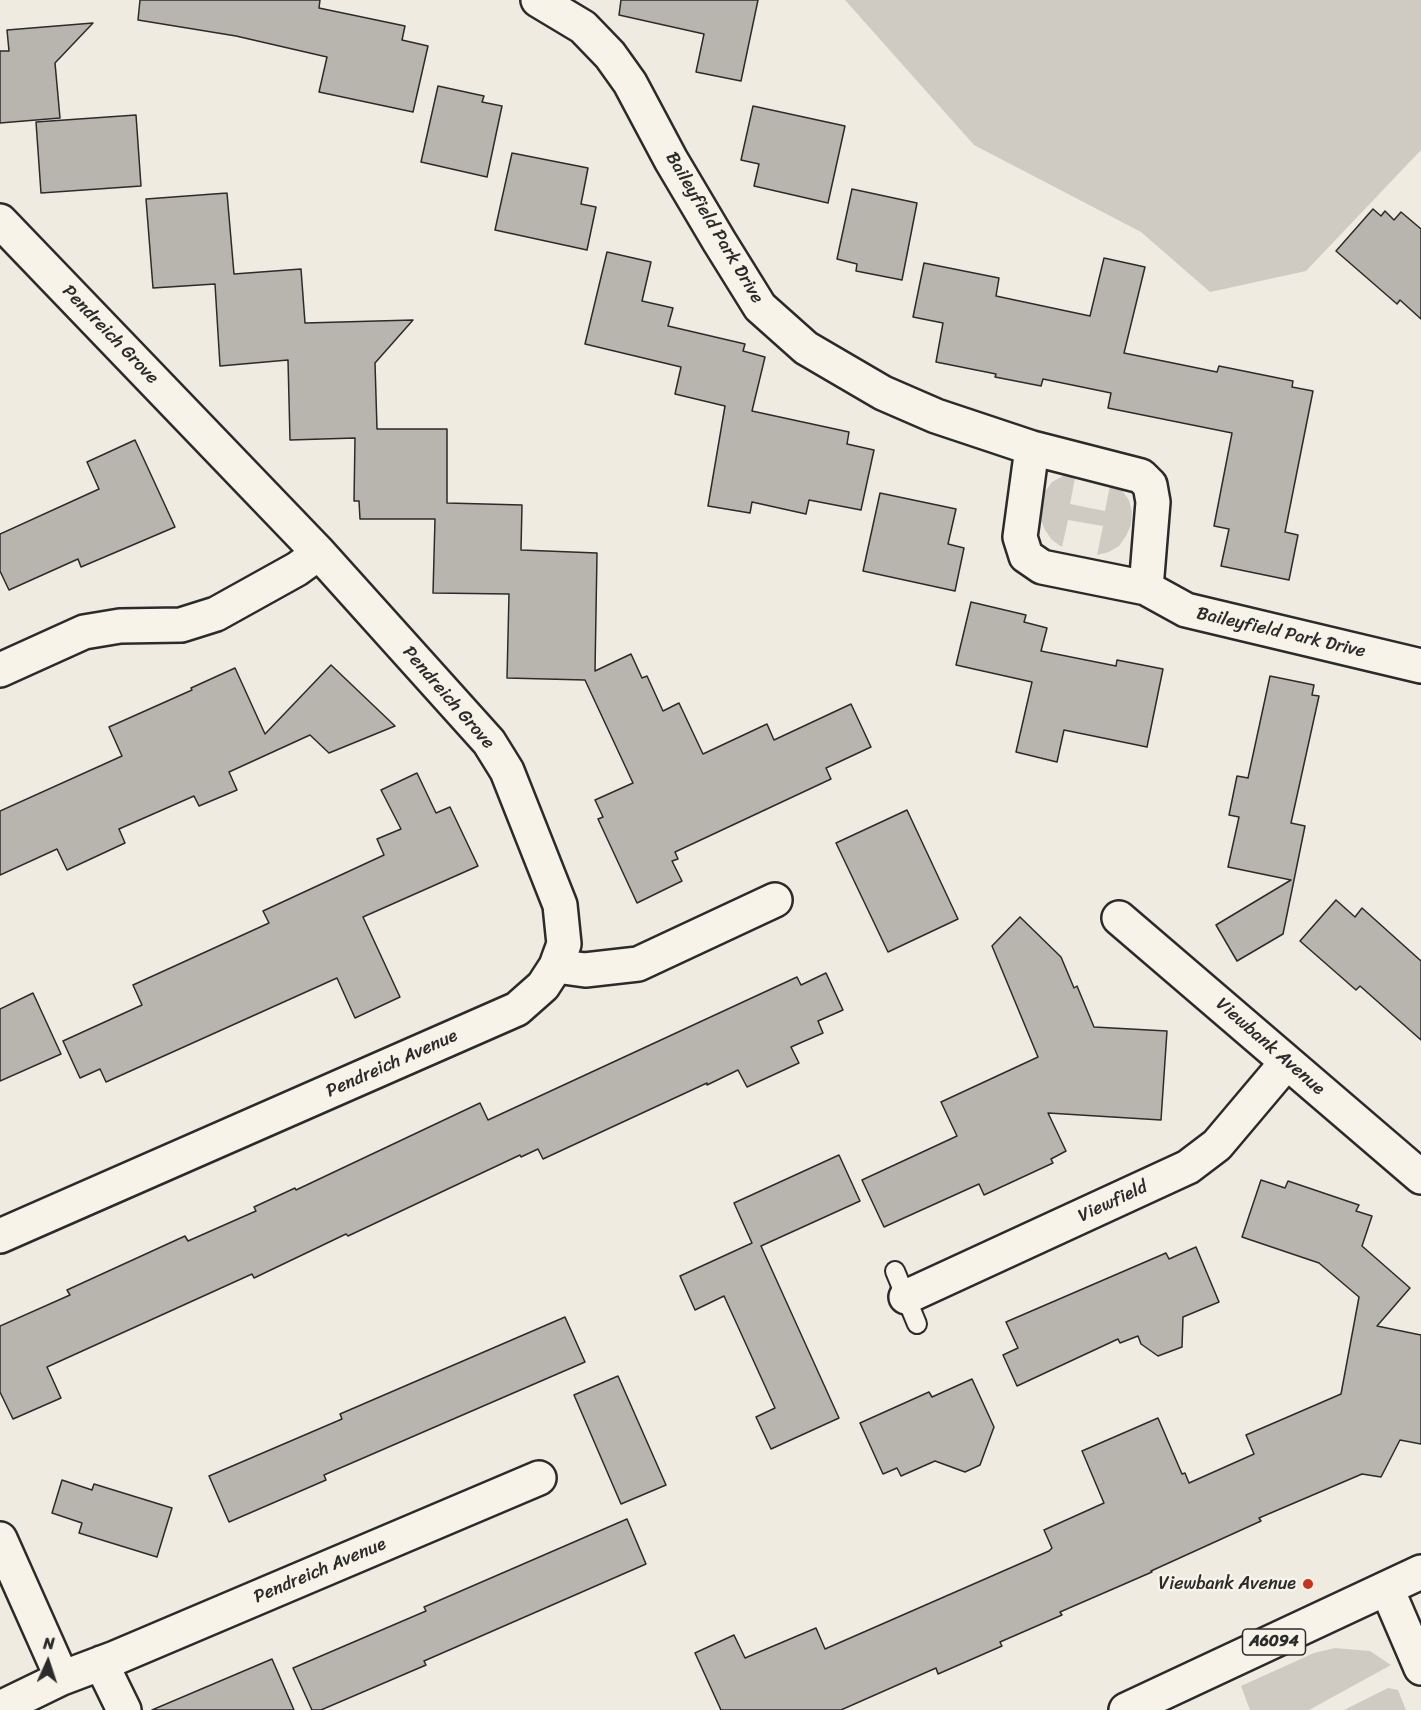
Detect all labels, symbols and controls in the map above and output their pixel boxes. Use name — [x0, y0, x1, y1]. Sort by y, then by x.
street label: Baileyfield Park Drive — [660, 148, 768, 308]
street label: Pendreich Grove — [57, 281, 163, 389]
street label: Baileyfield Park Drive — [1194, 603, 1368, 663]
street label: Pendreich Grove — [397, 642, 499, 754]
street label: Viewbank Avenue — [1211, 994, 1329, 1100]
street label: Pendreich Avenue — [323, 1025, 461, 1103]
street label: Viewfield — [1075, 1177, 1151, 1227]
street label: Pendreich Avenue — [251, 1533, 389, 1609]
place label: Viewbank Avenue — [1159, 1573, 1296, 1595]
marker: Viewbank Avenue — [1301, 1577, 1315, 1591]
text: N — [43, 1629, 55, 1658]
road number: A6094 — [1242, 1629, 1306, 1655]
north arrow — [18, 1632, 78, 1692]

